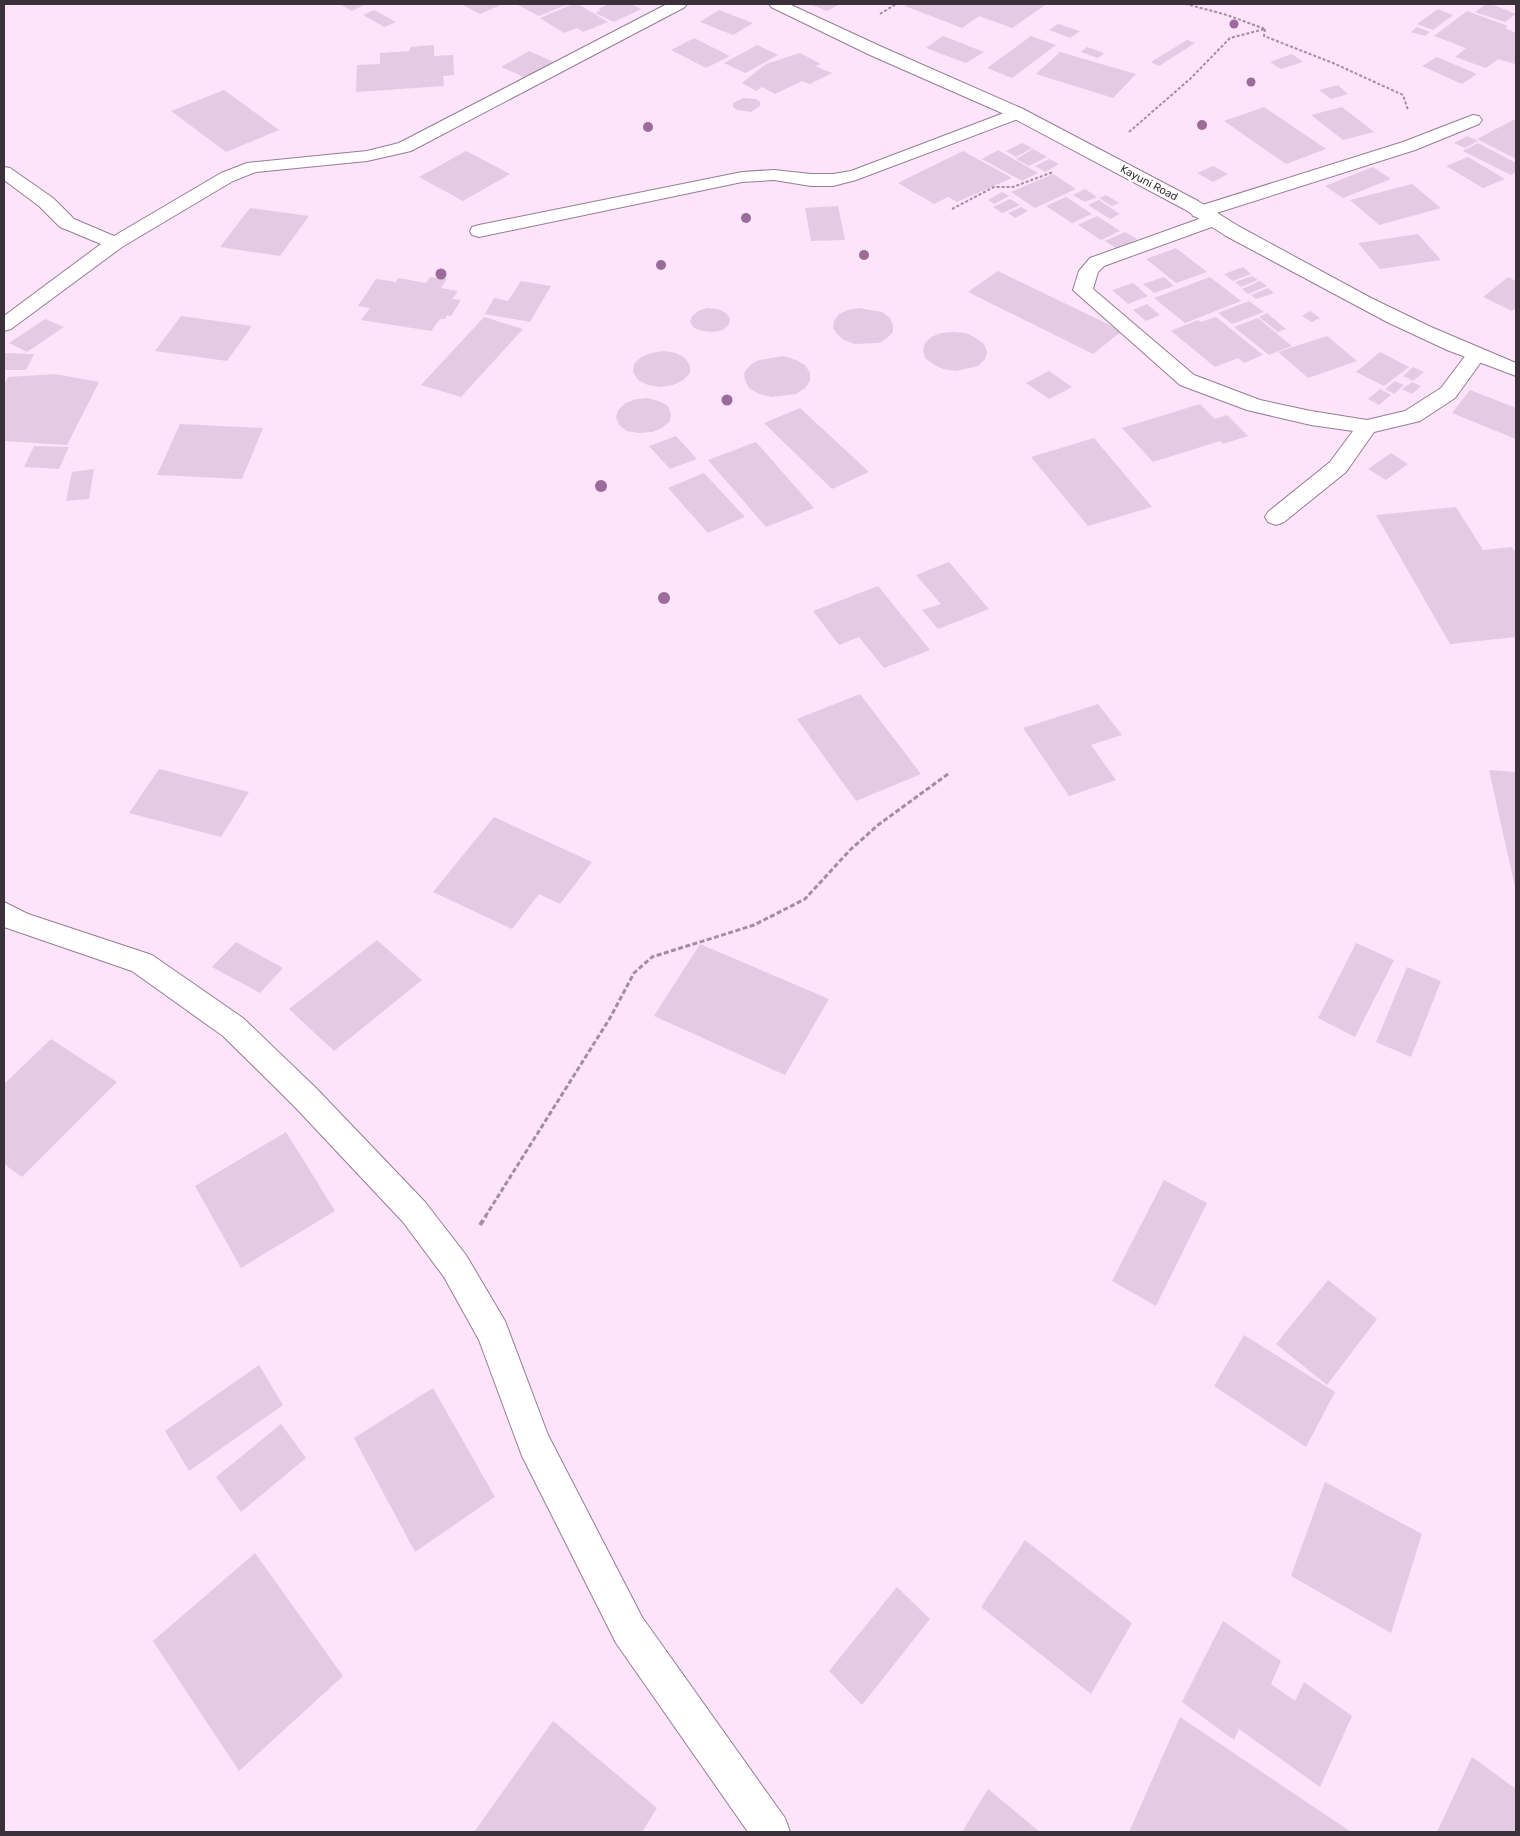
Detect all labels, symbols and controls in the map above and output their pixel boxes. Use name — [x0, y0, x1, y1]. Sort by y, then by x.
street label: Kayuni Road — [1118, 162, 1180, 204]

